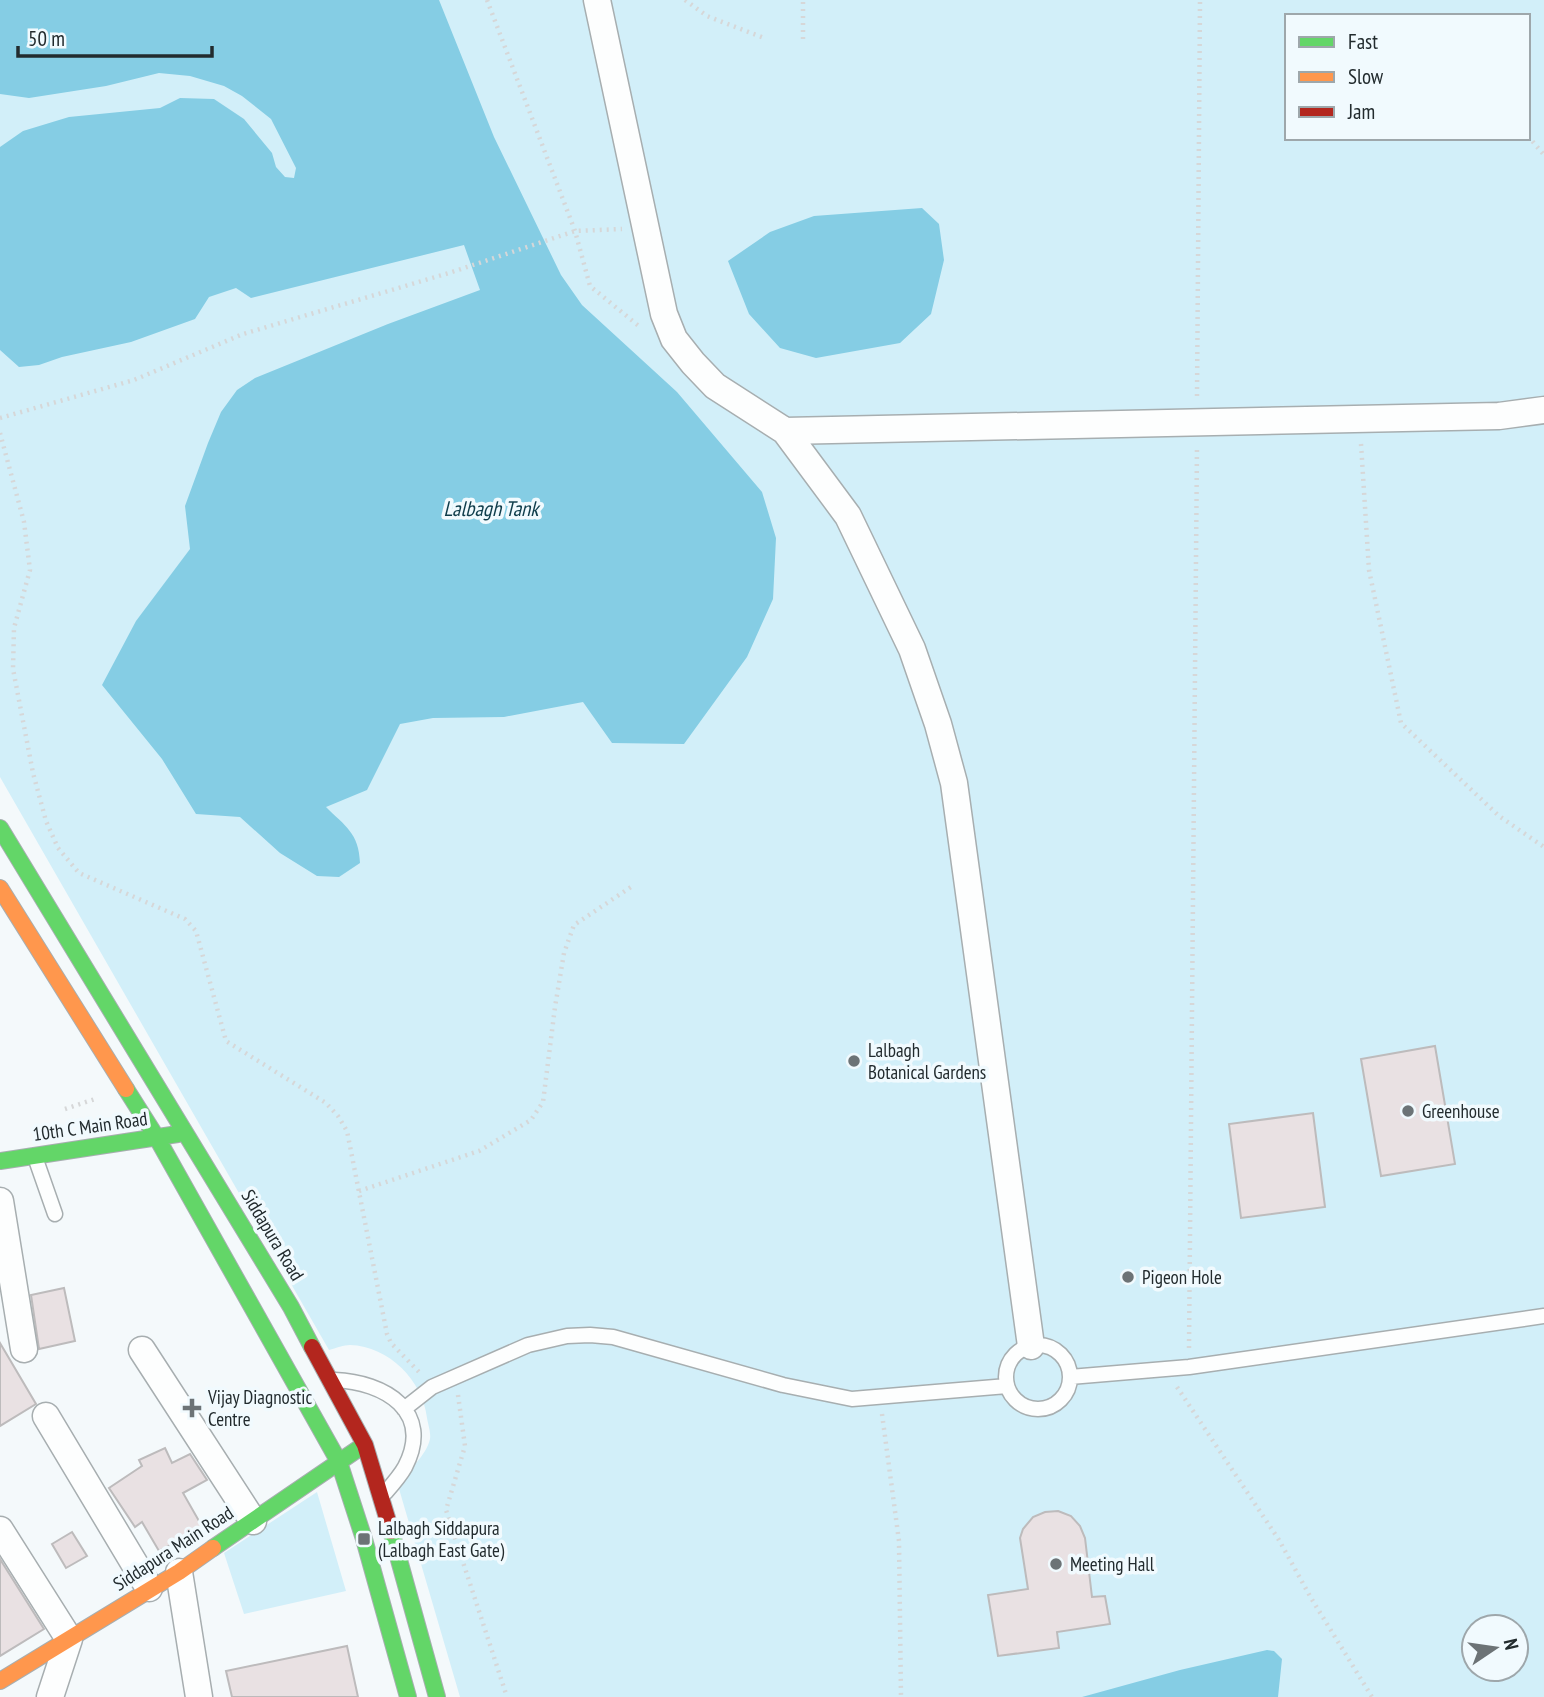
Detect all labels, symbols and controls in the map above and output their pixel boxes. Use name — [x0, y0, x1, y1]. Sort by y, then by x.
scale bar — [18, 14, 212, 58]
legend — [1285, 14, 1530, 140]
text: 50 m — [28, 25, 65, 52]
text: Fast — [1348, 28, 1378, 55]
text: Slow — [1348, 63, 1384, 90]
text: Jam — [1347, 98, 1375, 125]
water label: Lalbagh Tank — [444, 495, 541, 522]
place label: Lalbagh Botanical Gardens — [868, 1038, 986, 1084]
marker: Lalbagh Botanical Gardens — [846, 1053, 862, 1069]
place label: Greenhouse — [1422, 1099, 1500, 1123]
marker: Greenhouse — [1400, 1103, 1416, 1119]
street label: 10th C Main Road — [31, 1106, 149, 1146]
street label: Siddapura Road — [236, 1185, 310, 1285]
place label: Pigeon Hole — [1142, 1265, 1222, 1289]
marker: Pigeon Hole — [1120, 1269, 1136, 1285]
place label: Vijay Diagnostic Centre — [207, 1385, 312, 1431]
marker: Vijay Diagnostic Centre — [182, 1398, 202, 1418]
street label: Siddapura Main Road — [108, 1500, 238, 1596]
place label: Lalbagh Siddapura (Lalbagh East Gate) — [378, 1516, 505, 1562]
marker: Lalbagh Siddapura (Lalbagh East Gate) — [356, 1531, 372, 1547]
place label: Meeting Hall — [1070, 1552, 1155, 1576]
marker: Meeting Hall — [1048, 1556, 1064, 1572]
north arrow — [1460, 1613, 1530, 1683]
text: N — [1499, 1636, 1524, 1652]

